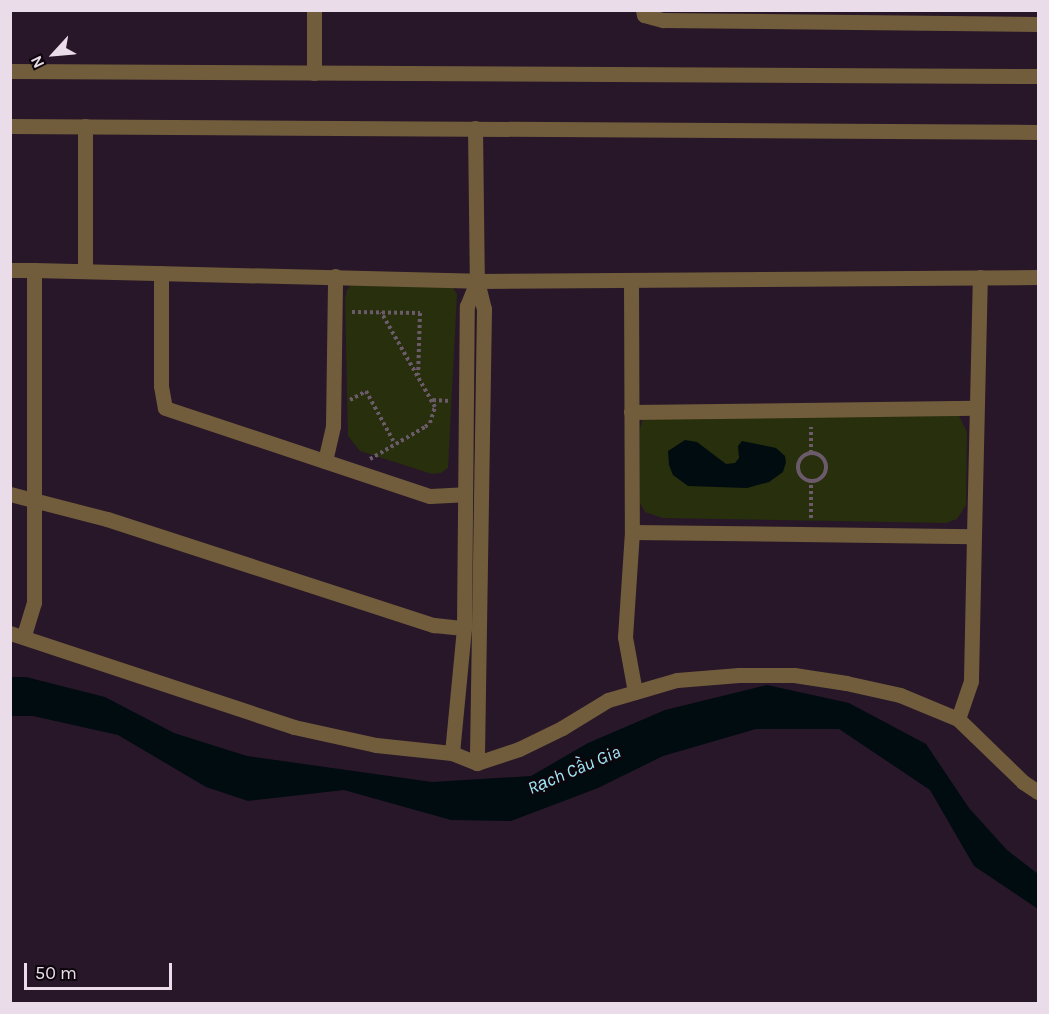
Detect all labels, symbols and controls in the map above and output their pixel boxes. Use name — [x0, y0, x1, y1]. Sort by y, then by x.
north arrow — [24, 24, 84, 84]
text: N — [26, 53, 48, 71]
water label: Rạch Cầu Gia — [524, 741, 624, 799]
scale bar — [27, 951, 176, 989]
text: 50 m — [35, 962, 77, 984]

